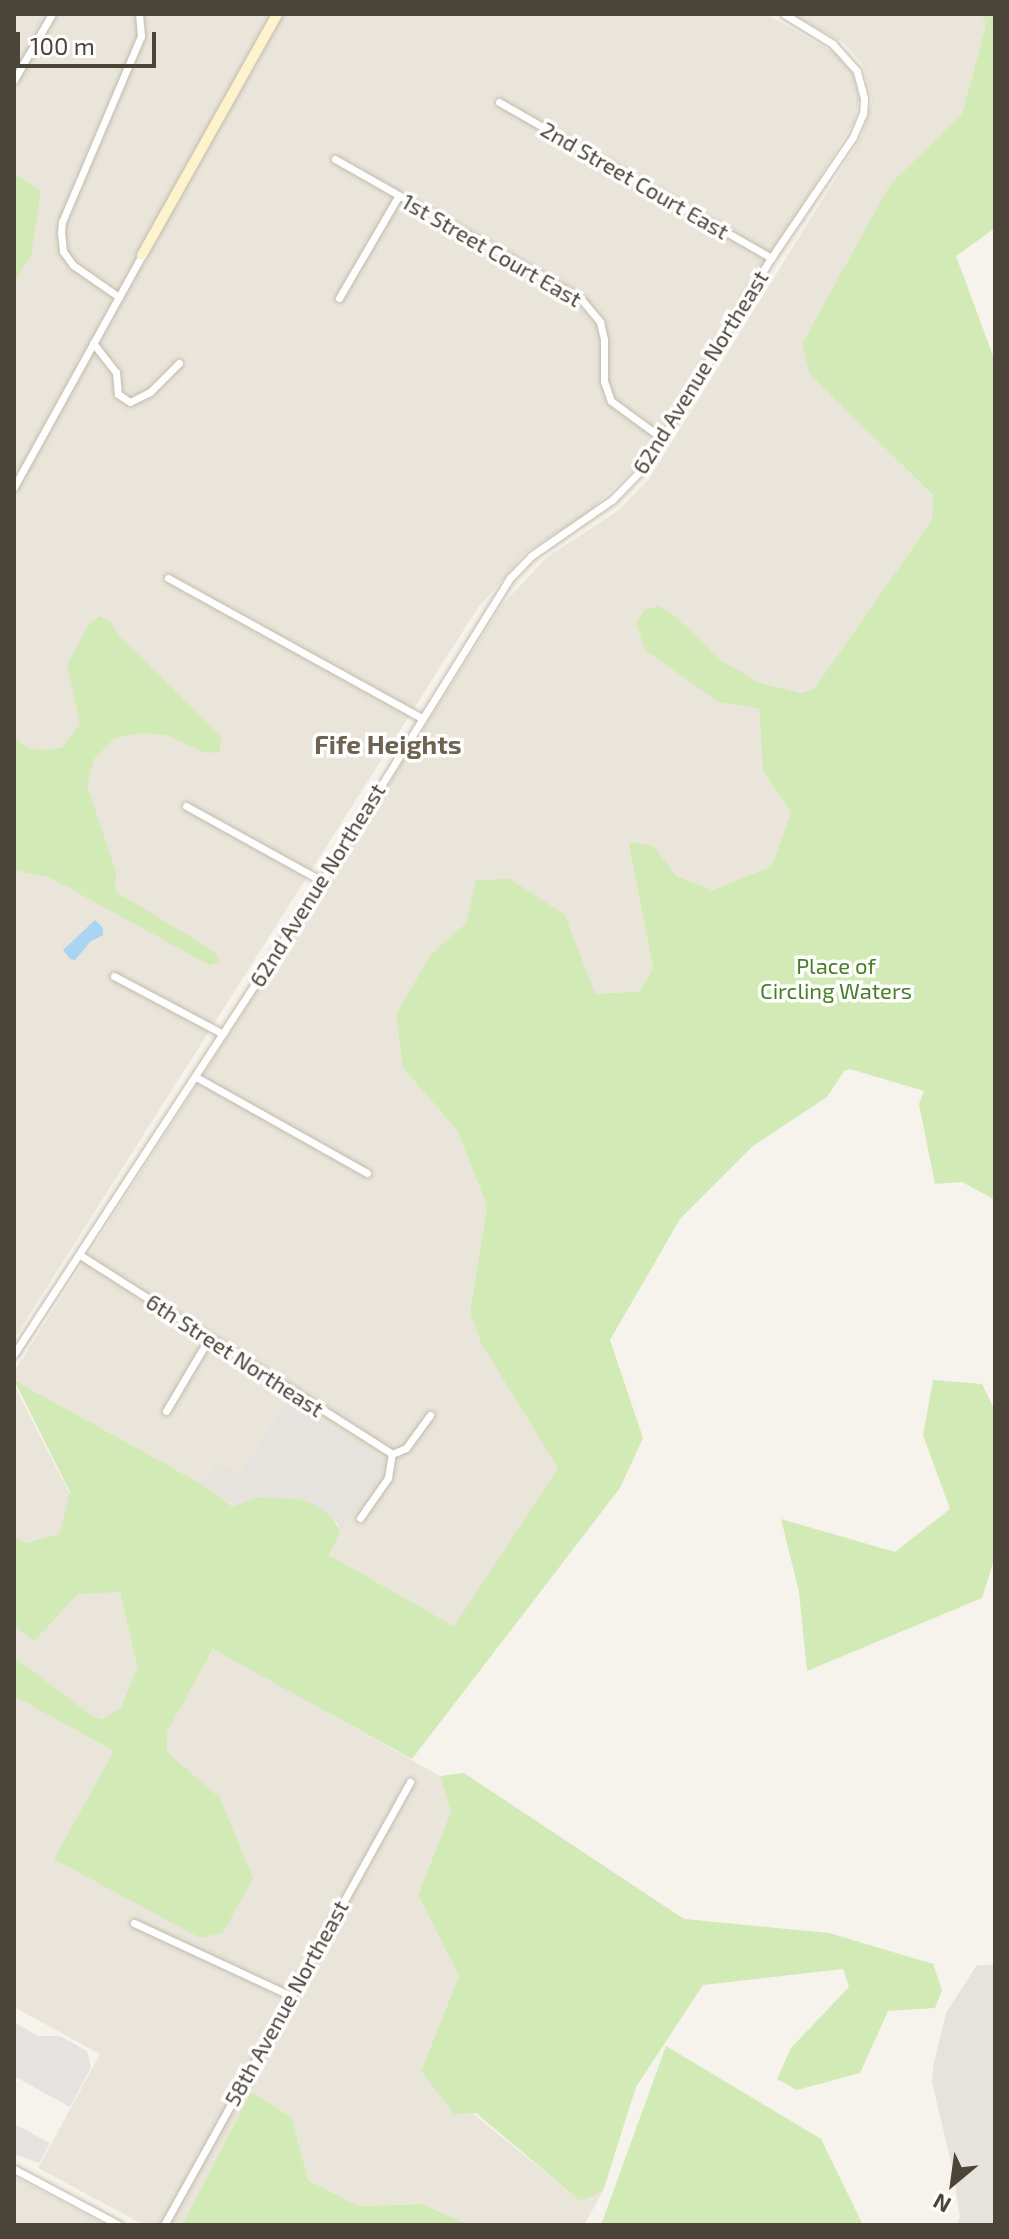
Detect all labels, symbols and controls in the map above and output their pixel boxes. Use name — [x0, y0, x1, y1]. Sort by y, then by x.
scale bar — [20, 16, 160, 66]
text: 100 m — [30, 31, 95, 60]
street label: 2nd Street Court East — [536, 115, 734, 245]
street label: 1st Street Court East — [398, 188, 586, 312]
street label: 62nd Avenue Northeast — [626, 265, 774, 479]
district label: Fife Heights — [314, 728, 462, 760]
street label: 62nd Avenue Northeast — [243, 778, 391, 992]
park label: Place of Circling Waters — [760, 952, 912, 1004]
street label: 6th Street Northeast — [141, 1288, 329, 1422]
street label: 58th Avenue Northeast — [218, 1895, 354, 2111]
north arrow — [913, 2143, 993, 2223]
text: N — [928, 2189, 955, 2219]

